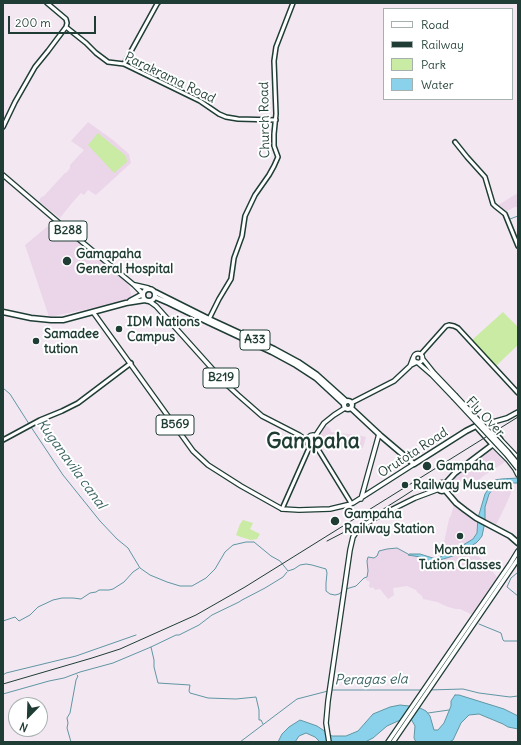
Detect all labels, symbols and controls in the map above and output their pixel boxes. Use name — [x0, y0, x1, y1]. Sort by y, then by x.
scale bar — [10, 8, 98, 34]
legend — [383, 8, 513, 100]
text: 200 m — [15, 15, 51, 30]
text: Road — [421, 17, 449, 32]
text: Railway — [421, 37, 464, 52]
street label: Parakrama Road — [122, 49, 218, 107]
text: Park — [421, 57, 446, 72]
text: Water — [421, 77, 454, 92]
street label: Church Road — [257, 82, 273, 158]
road number: B288 — [49, 221, 87, 241]
place label: Gamapaha General Hospital — [76, 246, 173, 277]
marker: Gamapaha General Hospital — [61, 255, 73, 267]
place label: IDM Nations Campus — [127, 314, 200, 345]
marker: IDM Nations Campus — [114, 324, 124, 334]
place label: Samadee tution — [44, 326, 99, 357]
road number: A33 — [240, 330, 270, 350]
marker: Samadee tution — [31, 336, 41, 346]
road number: B219 — [203, 368, 239, 388]
street label: Fly Over — [462, 394, 508, 440]
road number: B569 — [156, 415, 194, 435]
water label: Kuganavila canal — [33, 416, 109, 512]
street label: Orutota Road — [375, 425, 451, 481]
district label: Gampaha — [266, 429, 360, 455]
place label: Gampaha — [436, 458, 494, 474]
marker: Gampaha — [421, 460, 433, 472]
place label: Railway Museum — [413, 477, 512, 493]
marker: Railway Museum — [400, 480, 410, 490]
place label: Gampaha Railway Station — [344, 506, 434, 537]
marker: Gampaha Railway Station — [329, 515, 341, 527]
marker: Montana Tution Classes — [455, 531, 465, 541]
place label: Montana Tution Classes — [419, 542, 501, 573]
water label: Peragas ela — [334, 671, 408, 689]
north arrow — [8, 697, 48, 737]
text: N — [17, 719, 30, 735]

